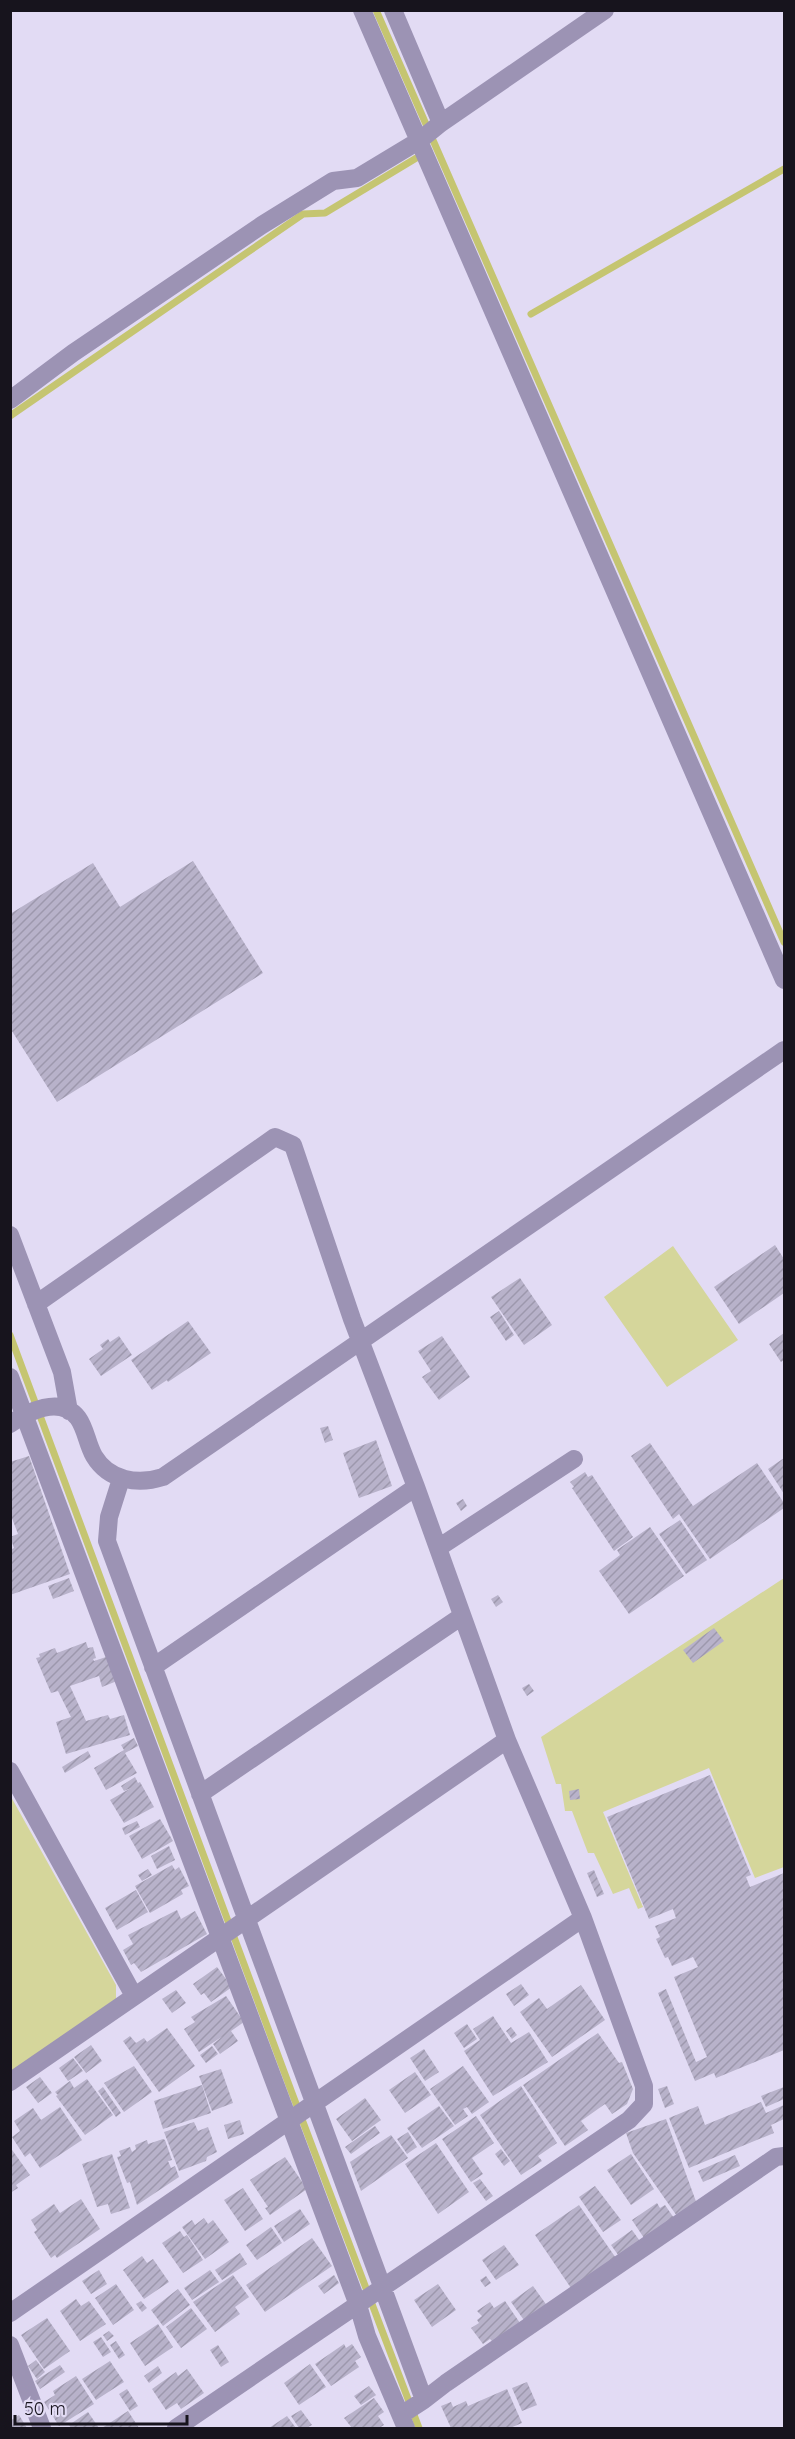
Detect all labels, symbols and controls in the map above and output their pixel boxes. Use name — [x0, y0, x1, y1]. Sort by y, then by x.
scale bar — [15, 2388, 188, 2426]
text: 50 m — [24, 2397, 66, 2420]

